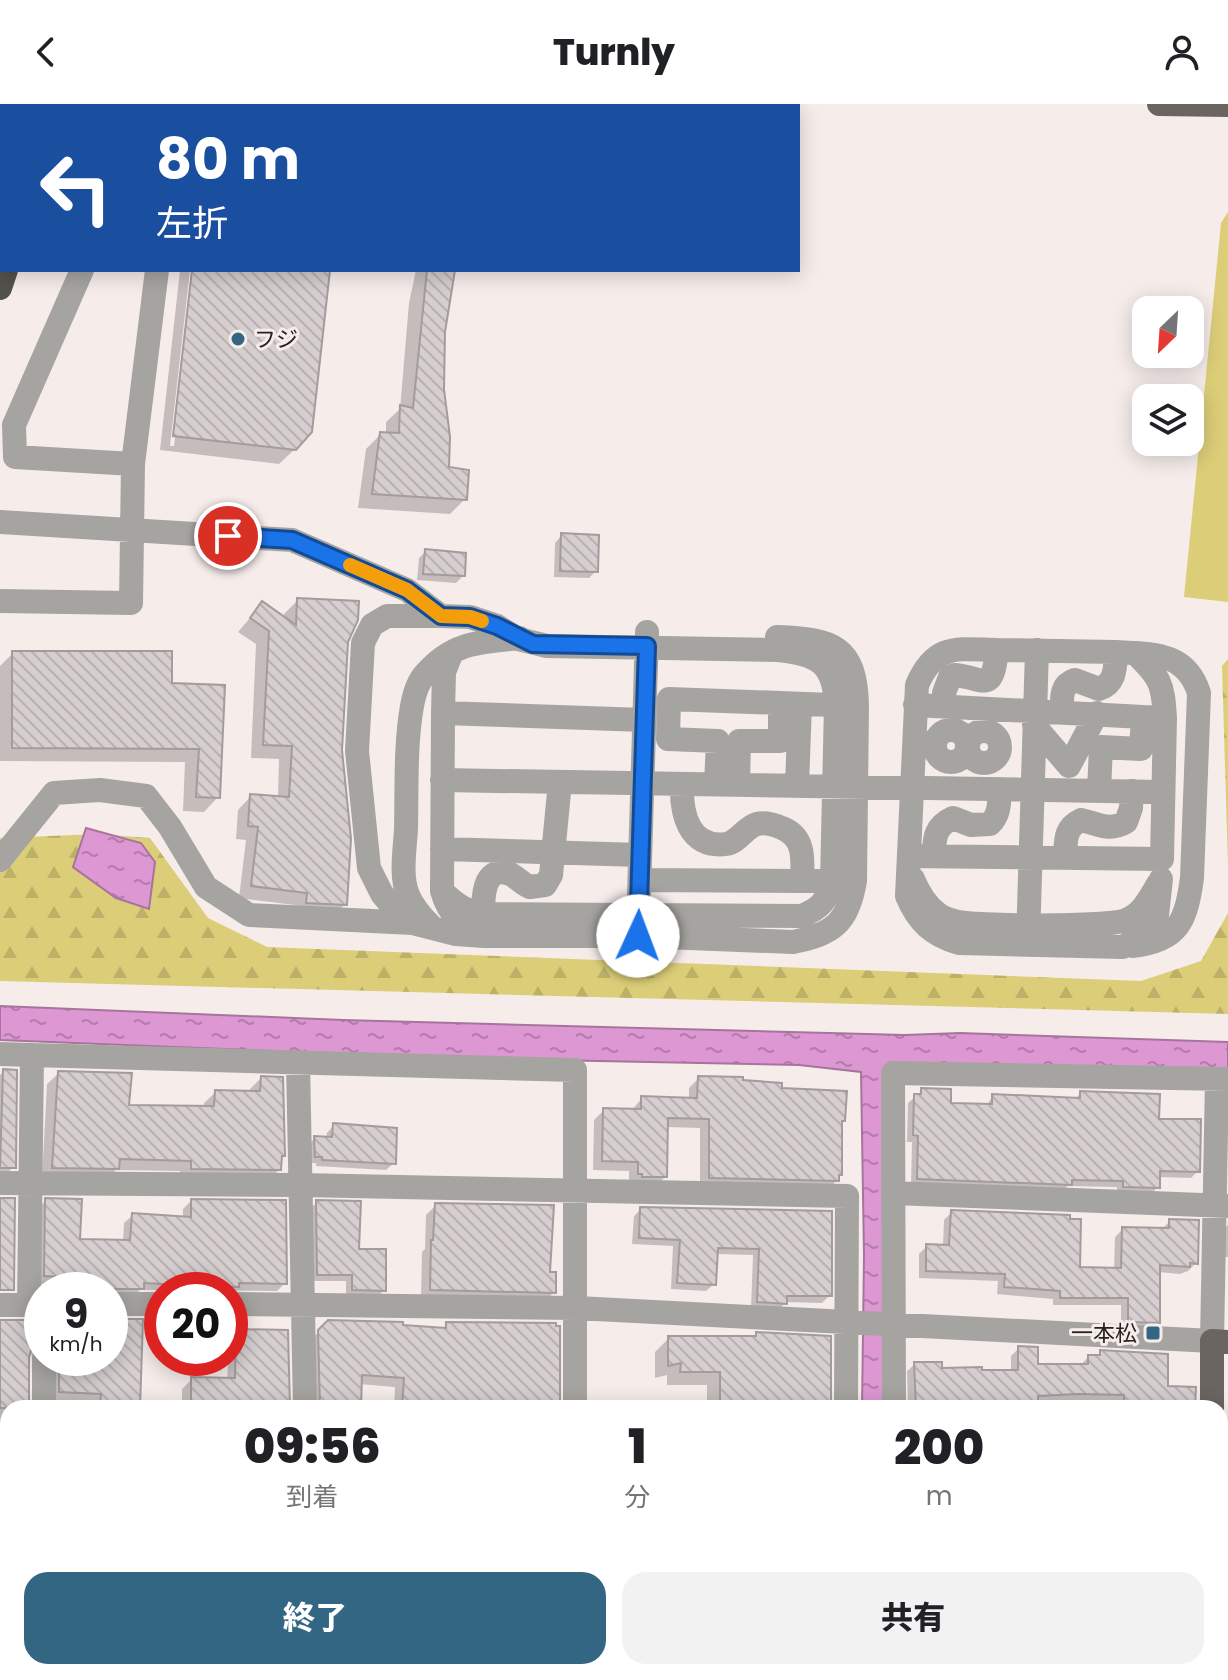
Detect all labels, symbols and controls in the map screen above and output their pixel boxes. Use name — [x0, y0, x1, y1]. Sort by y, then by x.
text: Turnly — [553, 27, 675, 78]
icon: back — [24, 30, 68, 74]
icon: person — [1160, 30, 1204, 74]
text: 80 m — [156, 120, 300, 199]
icon: left — [24, 136, 128, 240]
text: 左折 — [156, 198, 228, 249]
north arrow — [1132, 296, 1204, 368]
map controls — [1132, 296, 1204, 456]
place label: フジ — [254, 324, 298, 355]
marker: フジ — [229, 330, 247, 348]
button: layers — [1132, 384, 1204, 456]
pin — [194, 502, 262, 570]
icon: arrive — [206, 514, 250, 558]
position arrow — [596, 894, 680, 978]
speed limit sign: 20 — [144, 1272, 248, 1376]
text: 9 — [64, 1286, 88, 1342]
place label: 一本松 — [1071, 1318, 1137, 1349]
marker: 一本松 — [1144, 1324, 1162, 1342]
text: km/h — [49, 1330, 103, 1358]
text: 09:56 — [244, 1413, 381, 1480]
text: 1 — [628, 1413, 647, 1480]
text: 200 — [894, 1414, 984, 1481]
text: m — [926, 1478, 953, 1514]
text: 到着 — [286, 1479, 338, 1515]
text: 分 — [624, 1479, 650, 1515]
button: 終了 — [24, 1572, 606, 1664]
button: 共有 — [622, 1572, 1204, 1664]

